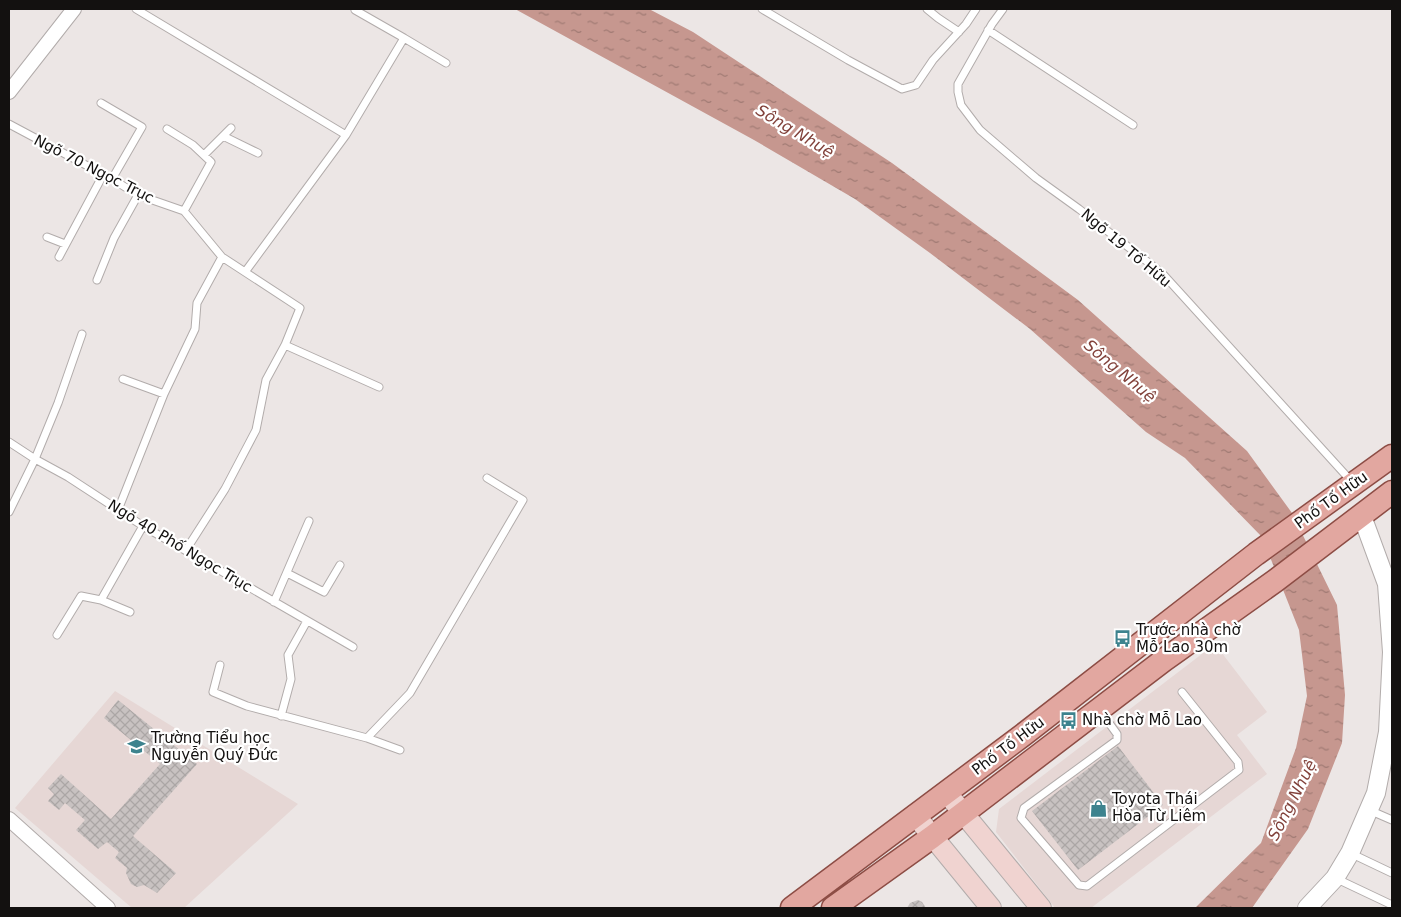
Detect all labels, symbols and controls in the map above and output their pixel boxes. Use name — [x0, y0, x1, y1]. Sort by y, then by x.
water label: Sông Nhuệ — [753, 100, 837, 162]
street label: Ngõ 70 Ngọc Trục — [31, 131, 157, 207]
street label: Ngõ 19 Tố Hữu — [1077, 205, 1175, 291]
water label: Sông Nhuệ — [1080, 336, 1160, 406]
street label: Phố Tố Hữu — [1291, 467, 1371, 533]
street label: Ngõ 40 Phố Ngọc Trục — [105, 496, 255, 596]
place label: Trước nhà chờ Mỗ Lao 30m — [1135, 621, 1242, 656]
bus stop icon: Trước nhà chờ Mỗ Lao 30m — [1112, 629, 1132, 649]
bus stop icon: Nhà chờ Mỗ Lao — [1058, 710, 1078, 730]
place label: Nhà chờ Mỗ Lao — [1082, 711, 1202, 729]
street label: Phố Tố Hữu — [968, 713, 1048, 779]
place label: Trường Tiểu học Nguyễn Quý Đức — [150, 729, 278, 764]
school or university icon: Trường Tiểu học Nguyễn Quý Đức — [127, 737, 147, 757]
water label: Sông Nhuệ — [1264, 757, 1320, 843]
place label: Toyota Thái Hòa Từ Liêm — [1111, 790, 1206, 825]
shop icon: Toyota Thái Hòa Từ Liêm — [1088, 798, 1108, 818]

